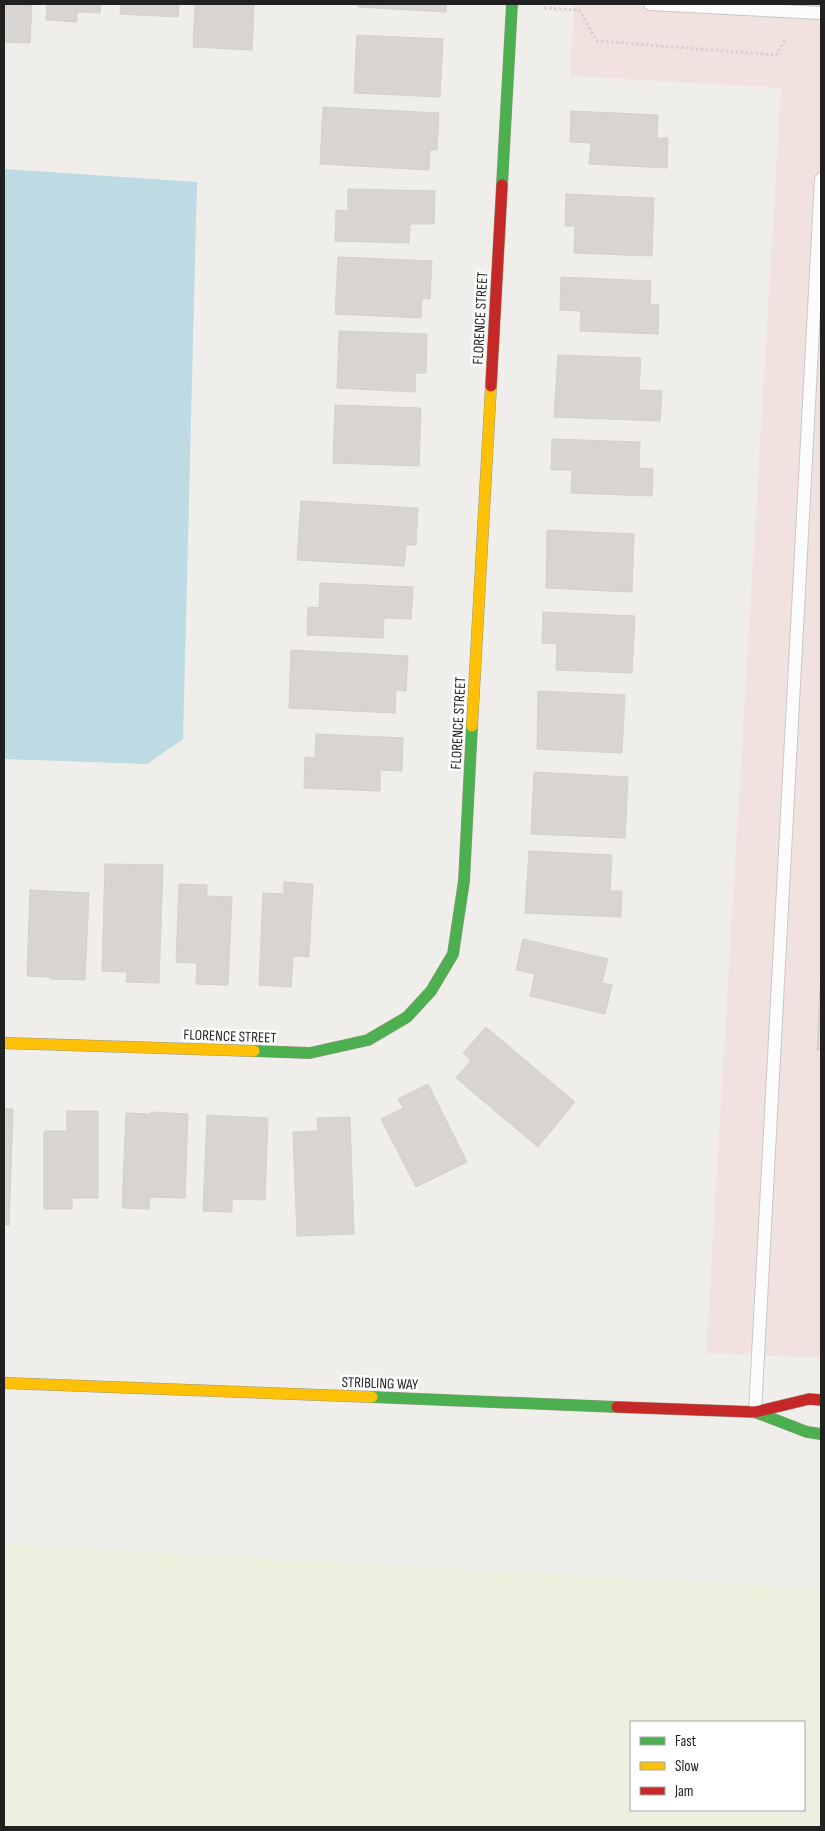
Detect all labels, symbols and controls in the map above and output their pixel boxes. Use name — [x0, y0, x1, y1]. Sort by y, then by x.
street label: FLORENCE STREET — [469, 271, 492, 365]
street label: FLORENCE STREET — [447, 676, 470, 770]
street label: FLORENCE STREET — [183, 1025, 277, 1048]
street label: STRIBLING WAY — [341, 1373, 419, 1394]
legend — [630, 1721, 805, 1811]
text: Fast — [675, 1732, 697, 1751]
text: Slow — [675, 1757, 699, 1776]
text: Jam — [674, 1782, 693, 1801]

